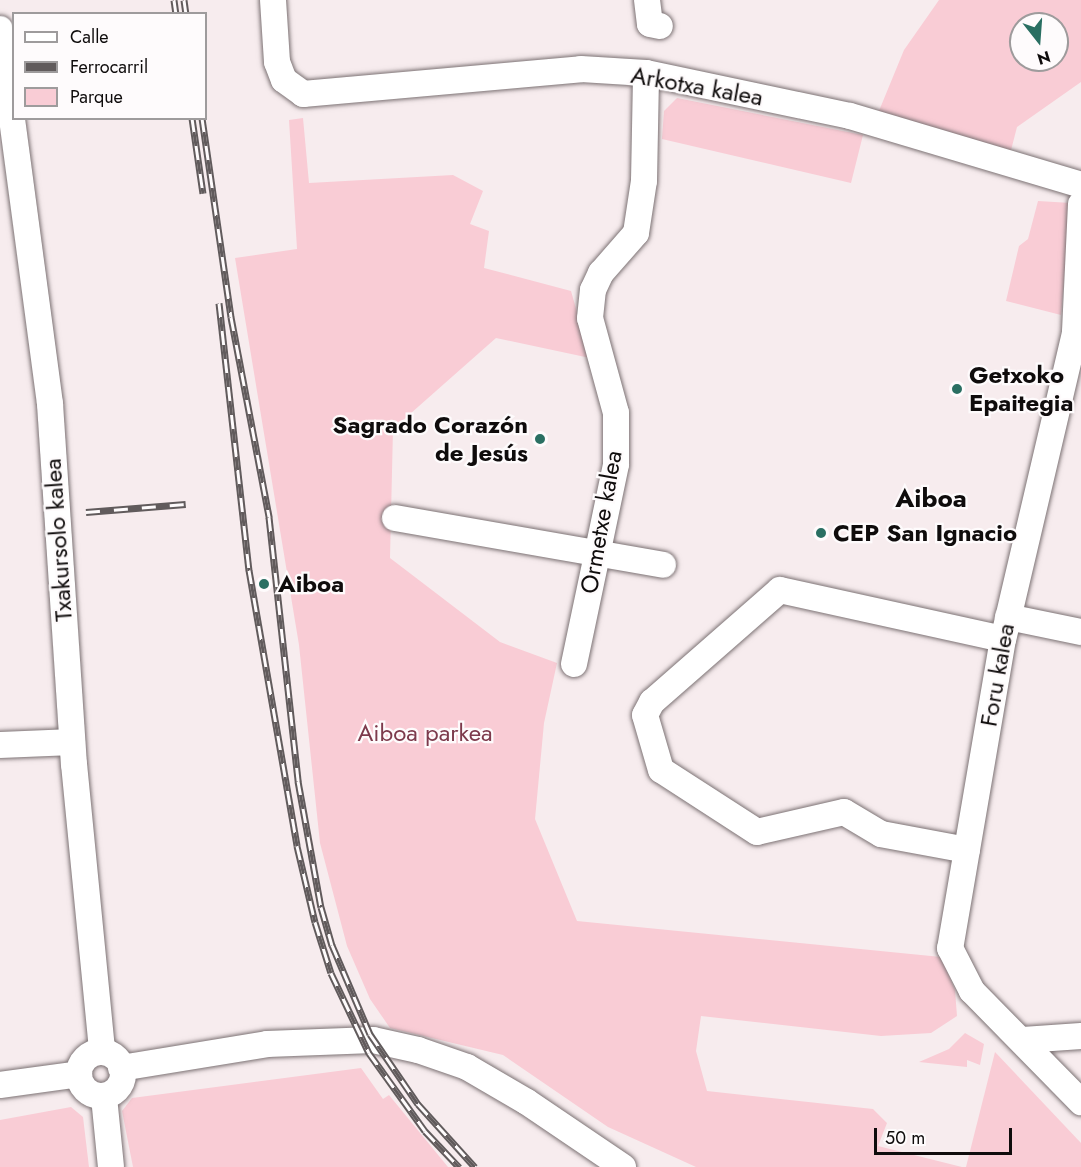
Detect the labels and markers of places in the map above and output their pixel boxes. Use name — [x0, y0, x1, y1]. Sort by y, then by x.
place label: Getxoko Epaitegia — [969, 361, 1073, 417]
marker: Getxoko Epaitegia — [950, 382, 964, 396]
place label: Sagrado Corazón de Jesús — [333, 411, 528, 467]
marker: Sagrado Corazón de Jesús — [533, 432, 547, 446]
place label: CEP San Ignacio — [833, 519, 1017, 547]
marker: CEP San Ignacio — [814, 526, 828, 540]
place label: Aiboa — [278, 570, 344, 598]
marker: Aiboa — [255, 575, 273, 593]

